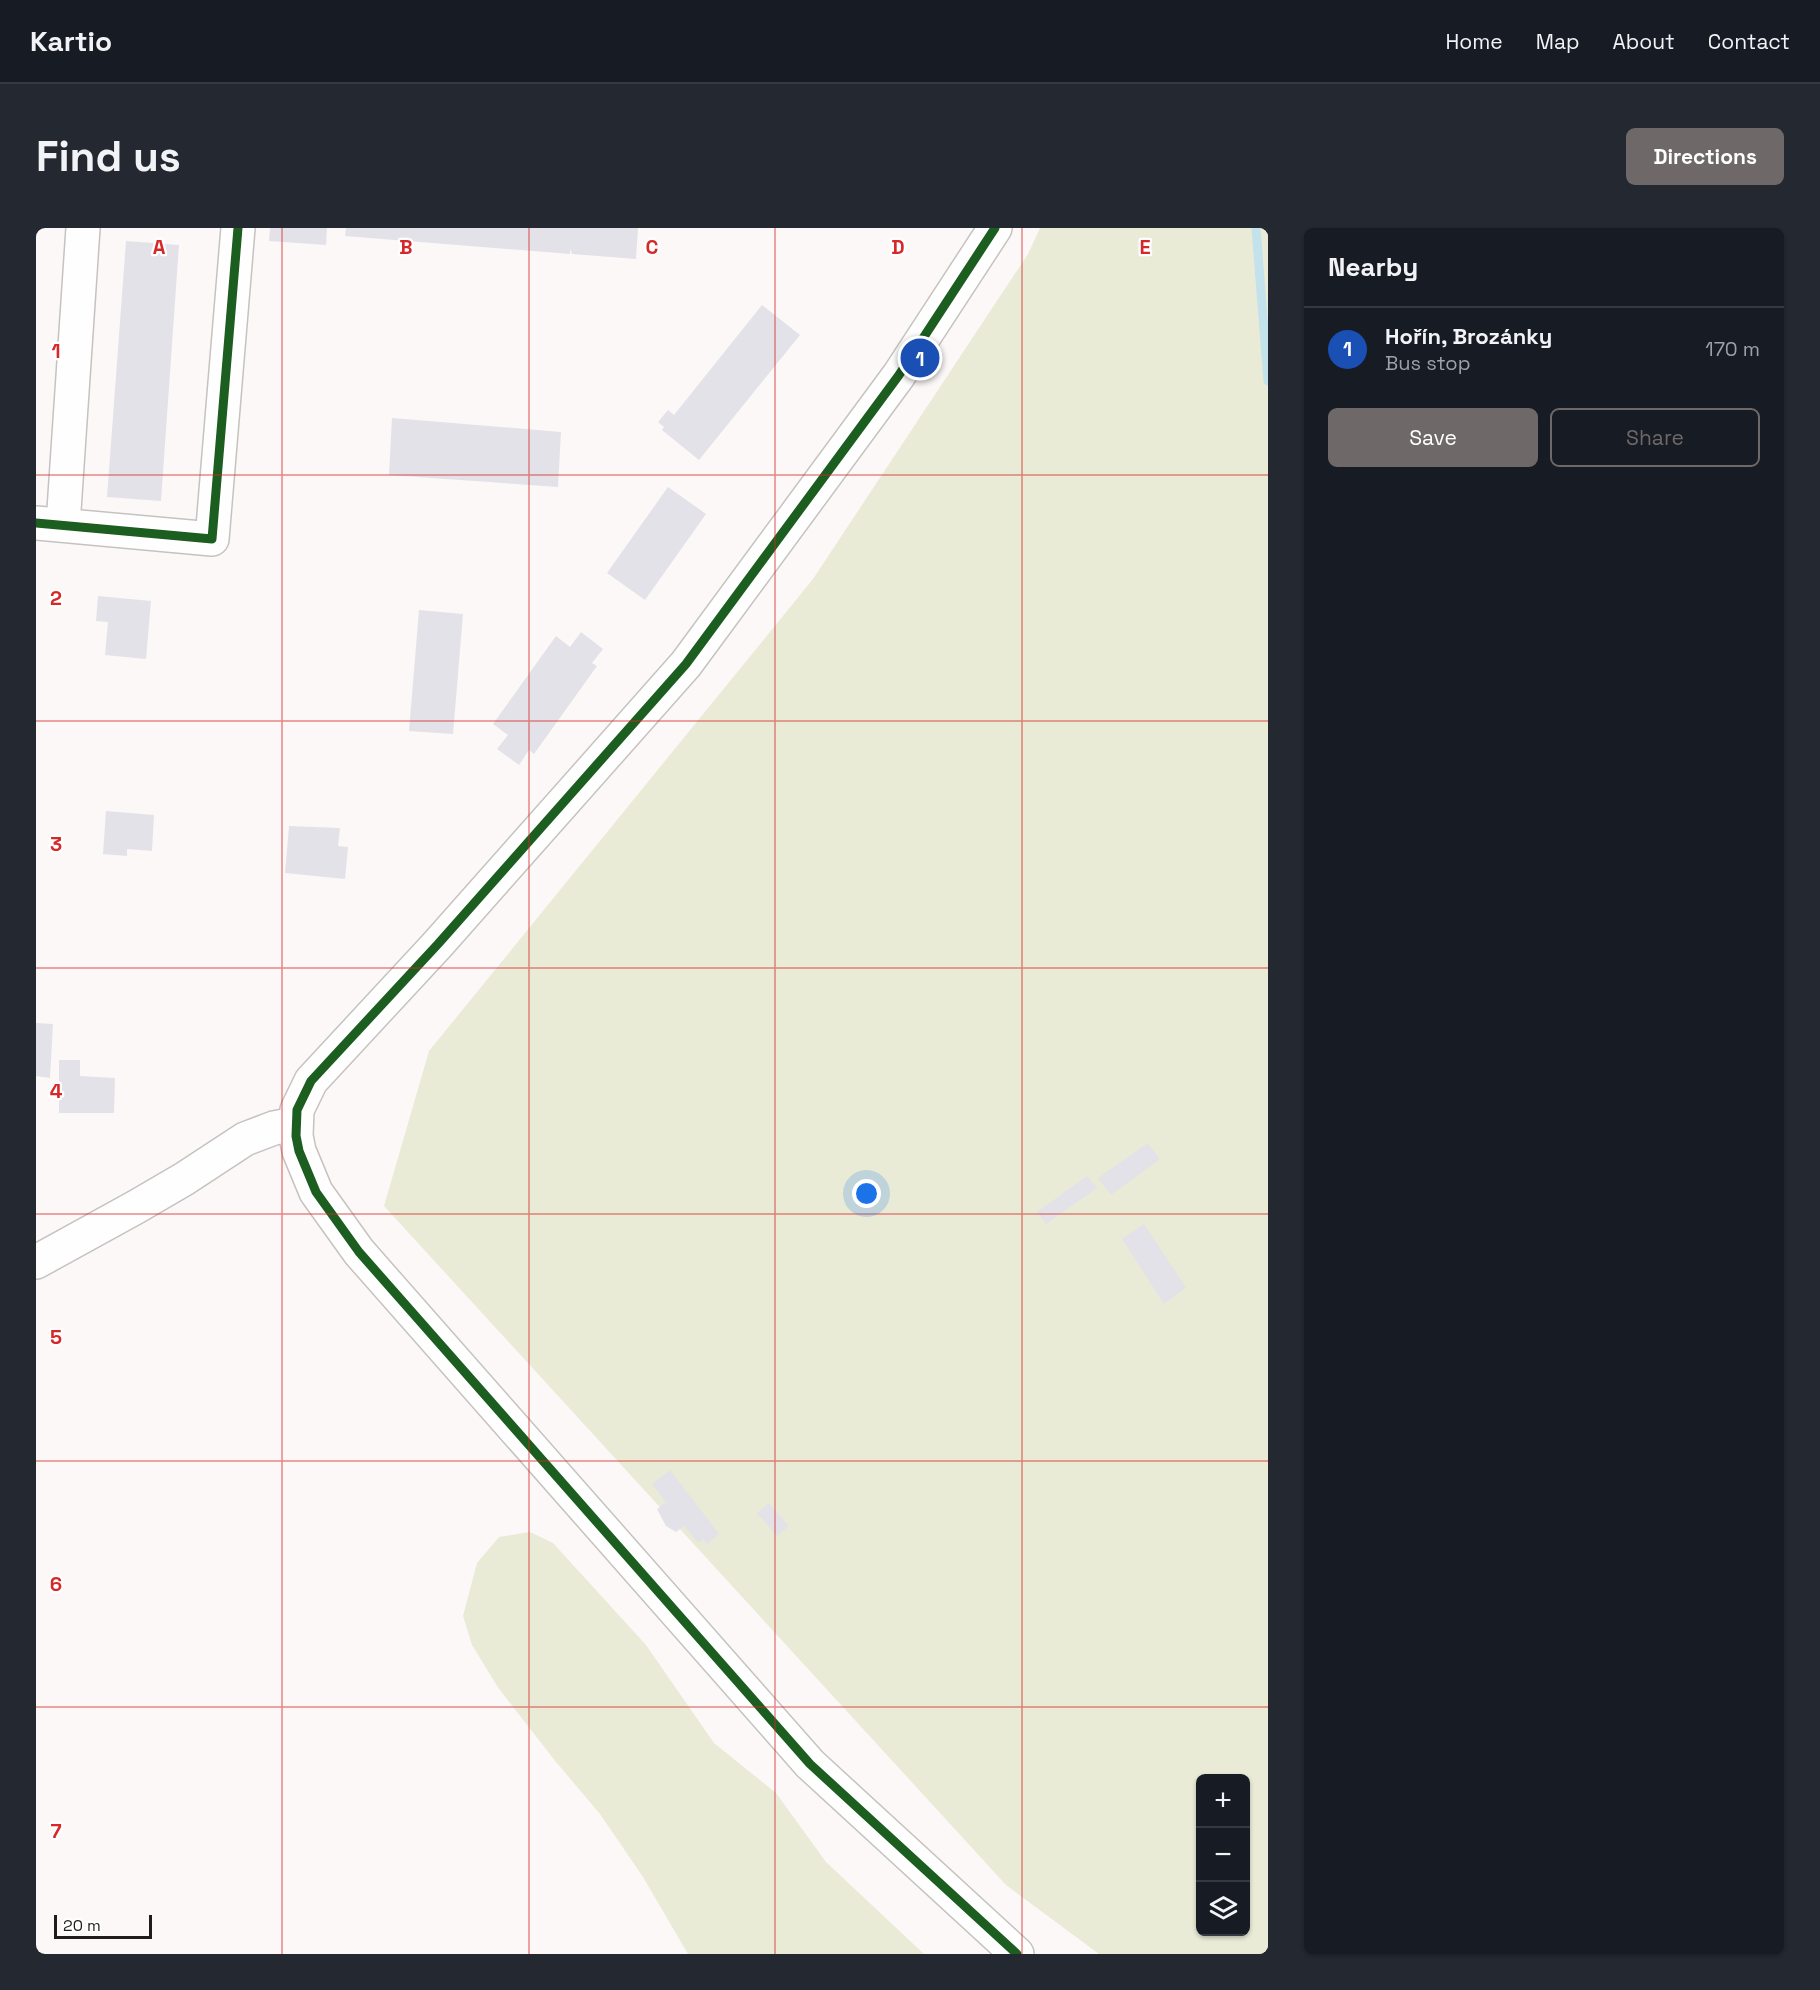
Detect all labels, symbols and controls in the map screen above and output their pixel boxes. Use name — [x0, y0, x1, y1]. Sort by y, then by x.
text: Kartio — [30, 23, 112, 59]
text: Home — [1445, 28, 1503, 55]
text: Map — [1536, 28, 1580, 55]
text: About — [1613, 28, 1675, 55]
text: Contact — [1708, 28, 1790, 55]
button: Directions — [1626, 128, 1784, 185]
text: Find us — [36, 130, 181, 183]
text: A — [153, 234, 166, 260]
text: B — [399, 234, 413, 260]
text: C — [646, 234, 659, 260]
text: D — [891, 234, 905, 260]
text: E — [1139, 234, 1151, 260]
text: Nearby — [1328, 250, 1418, 284]
text: Hořín, Brozánky — [1385, 322, 1552, 350]
pin: 1 — [900, 336, 940, 380]
text: 1 — [1343, 336, 1352, 362]
text: 170 m — [1705, 336, 1760, 362]
text: 1 — [51, 338, 61, 364]
text: Bus stop — [1385, 350, 1471, 376]
button: Save — [1328, 408, 1538, 467]
button: Share — [1550, 408, 1760, 467]
text: 2 — [50, 585, 62, 611]
text: 3 — [50, 831, 62, 857]
text: 4 — [50, 1078, 63, 1104]
your location — [852, 1179, 881, 1208]
text: 5 — [50, 1324, 62, 1350]
text: 6 — [50, 1571, 62, 1597]
map controls — [1196, 1774, 1250, 1936]
button: + — [1196, 1774, 1250, 1828]
text: 7 — [50, 1818, 62, 1844]
button: − — [1196, 1828, 1250, 1882]
button: layers — [1196, 1882, 1250, 1936]
scale bar — [54, 1912, 152, 1940]
text: 20 m — [63, 1915, 101, 1936]

